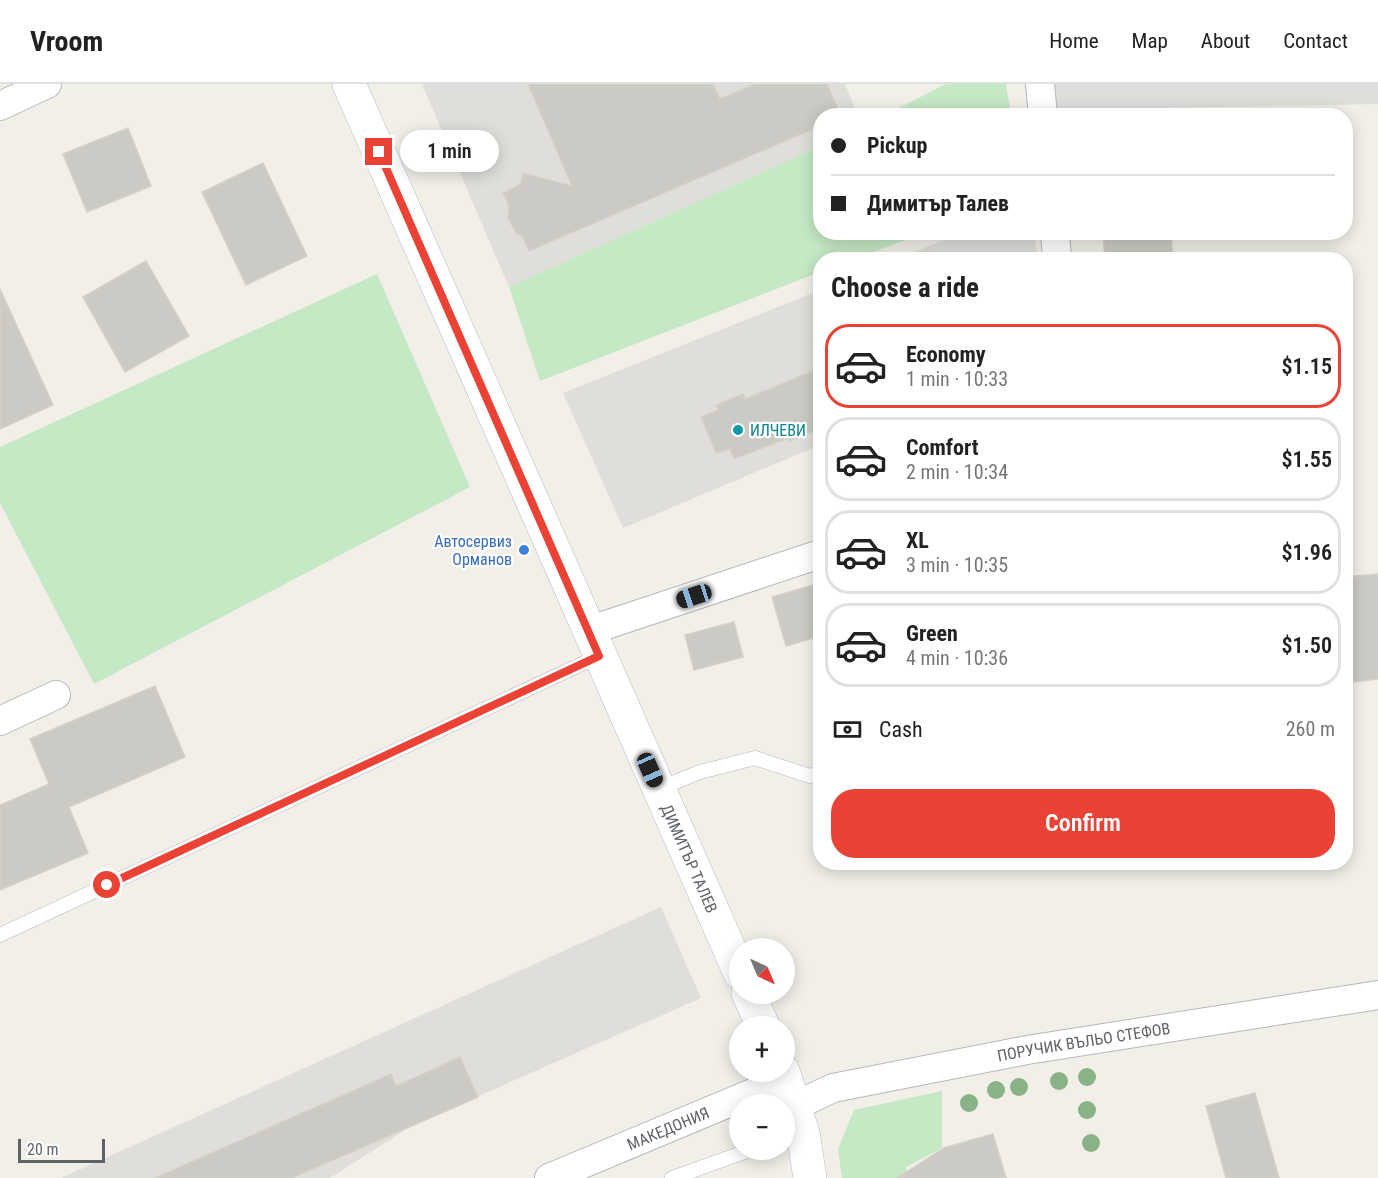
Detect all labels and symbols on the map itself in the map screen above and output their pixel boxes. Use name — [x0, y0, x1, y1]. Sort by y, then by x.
callout: 1 min — [400, 131, 499, 173]
route end — [365, 138, 392, 165]
place label: ИЛЧЕВИ — [750, 421, 806, 440]
marker: ИЛЧЕВИ — [731, 423, 745, 437]
place label: Автосервиз Орманов — [434, 532, 512, 569]
marker: Автосервиз Орманов — [517, 543, 531, 557]
car — [674, 582, 714, 610]
car — [634, 750, 666, 790]
street label: ДИМИТЪР ТАЛЕВ — [657, 801, 721, 916]
route start — [93, 871, 120, 898]
north arrow — [729, 938, 795, 1004]
street label: ПОРУЧИК ВЪЛЬО СТЕФОВ — [996, 1019, 1171, 1066]
street label: МАКЕДОНИЯ — [624, 1103, 712, 1154]
scale bar — [18, 1136, 105, 1164]

